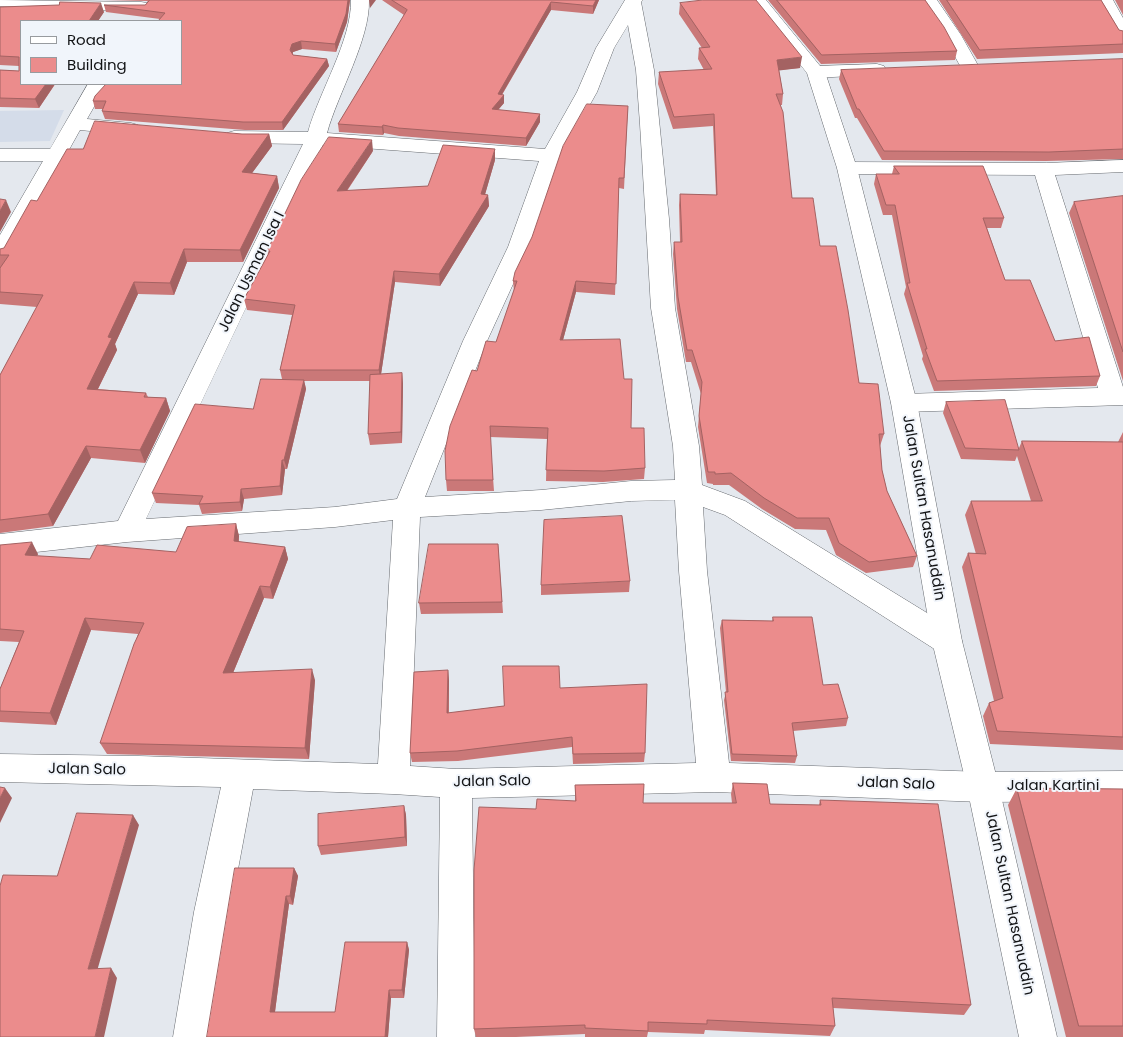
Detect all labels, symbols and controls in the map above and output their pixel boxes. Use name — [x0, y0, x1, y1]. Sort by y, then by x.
legend — [20, 20, 182, 85]
text: Road — [67, 29, 106, 50]
text: Building — [67, 54, 127, 75]
street label: Jalan Usman Isa I — [215, 209, 289, 335]
street label: Jalan Sultan Hasanuddin — [898, 414, 948, 602]
street label: Jalan Salo — [48, 760, 126, 780]
street label: Jalan Salo — [453, 772, 531, 792]
street label: Jalan Salo — [857, 774, 935, 794]
street label: Jalan Kartini — [1007, 777, 1099, 795]
street label: Jalan Sultan Hasanuddin — [981, 809, 1037, 997]

